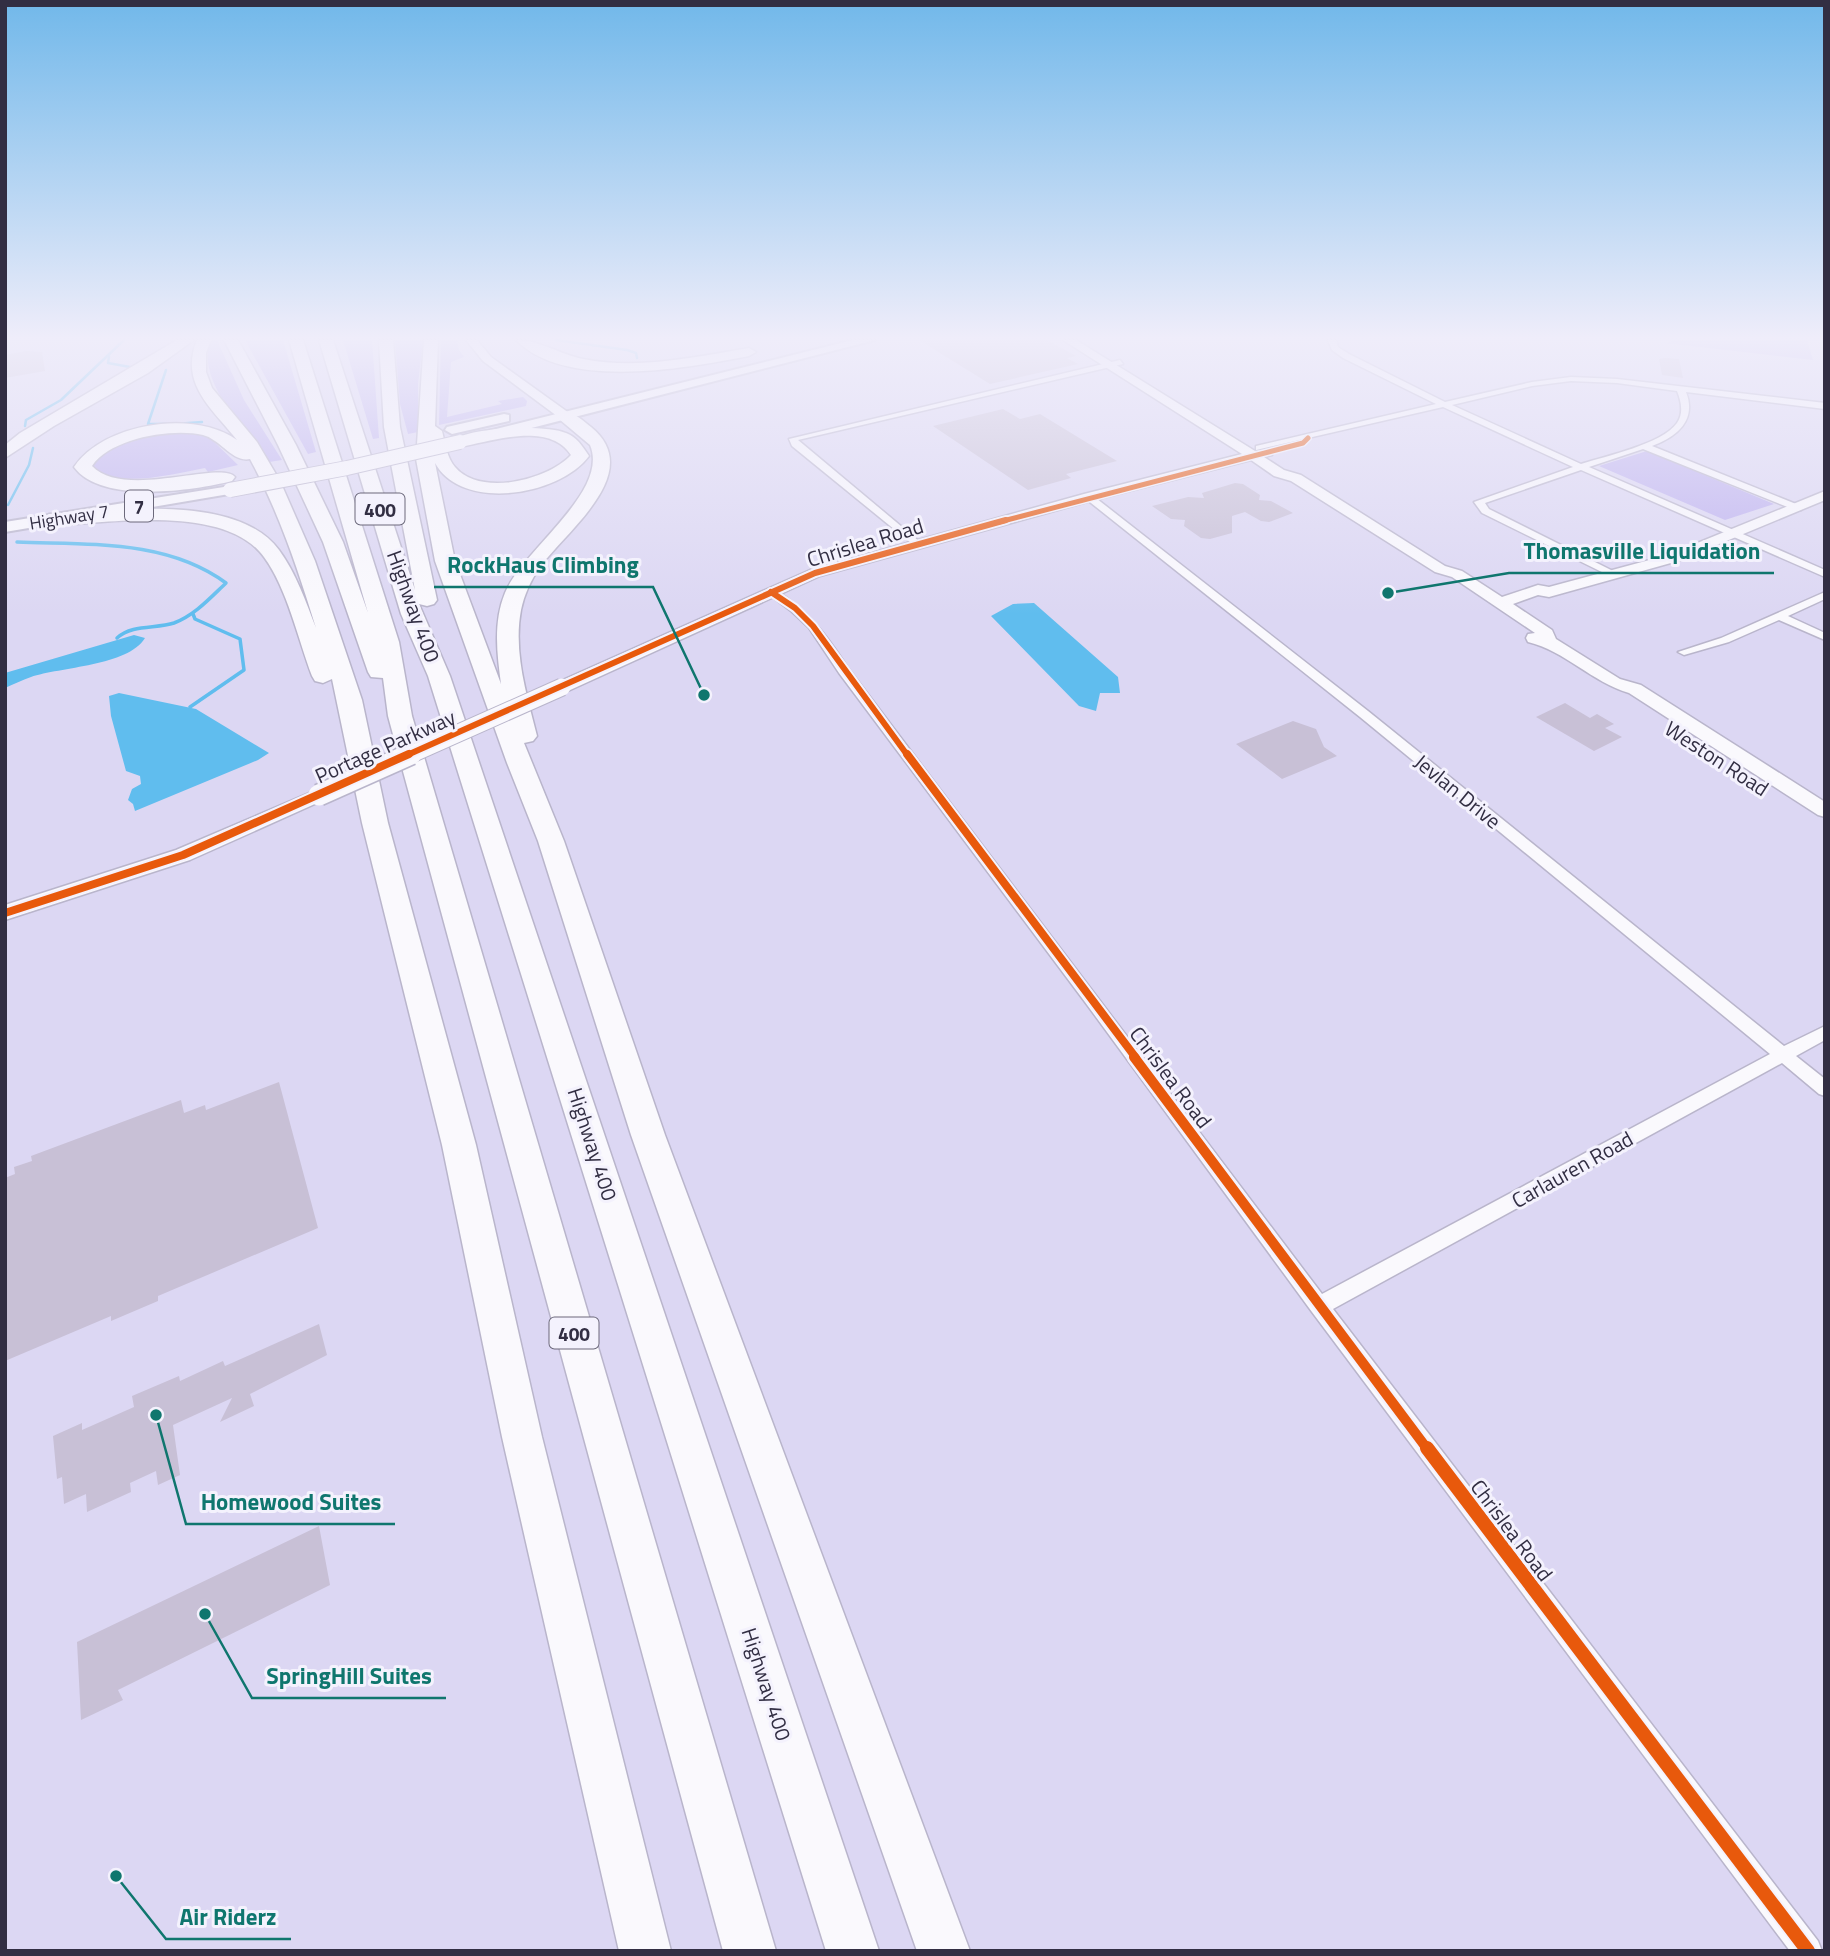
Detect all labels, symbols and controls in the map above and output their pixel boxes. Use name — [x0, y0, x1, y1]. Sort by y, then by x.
road number: 7 — [125, 491, 153, 522]
road number: 400 — [356, 494, 404, 524]
street label: Highway 7 — [27, 497, 111, 537]
street label: Chrislea Road — [803, 509, 927, 575]
callout: Thomasville Liquidation — [1509, 529, 1774, 573]
text: Thomasville Liquidation — [1523, 533, 1761, 568]
callout: RockHaus Climbing — [434, 543, 653, 587]
street label: Highway 400 — [379, 546, 449, 666]
text: RockHaus Climbing — [447, 547, 639, 582]
street label: Portage Parkway — [309, 701, 461, 791]
street label: Weston Road — [1659, 712, 1775, 804]
street label: Jevlan Drive — [1408, 746, 1508, 836]
street label: Chrislea Road — [1122, 1019, 1220, 1135]
street label: Highway 400 — [560, 1083, 626, 1205]
street label: Carlauren Road — [1505, 1122, 1639, 1216]
road number: 400 — [550, 1317, 598, 1348]
street label: Chrislea Road — [1463, 1472, 1561, 1588]
callout: Homewood Suites — [186, 1480, 395, 1524]
text: Homewood Suites — [201, 1484, 382, 1519]
street label: Highway 400 — [734, 1623, 800, 1745]
callout: SpringHill Suites — [252, 1654, 446, 1698]
text: SpringHill Suites — [266, 1658, 432, 1693]
callout: Air Riderz — [166, 1895, 291, 1939]
text: Air Riderz — [180, 1899, 276, 1934]

